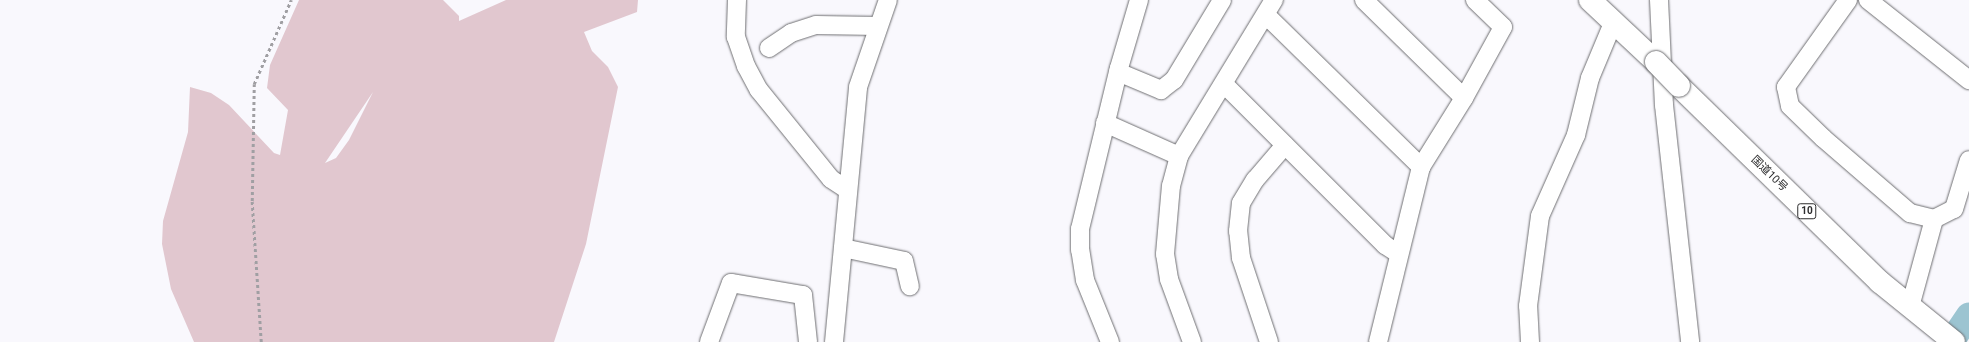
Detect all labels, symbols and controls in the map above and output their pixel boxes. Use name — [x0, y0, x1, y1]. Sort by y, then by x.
street label: 国道10号 — [1748, 153, 1790, 195]
road number: 10 — [1797, 203, 1817, 219]

